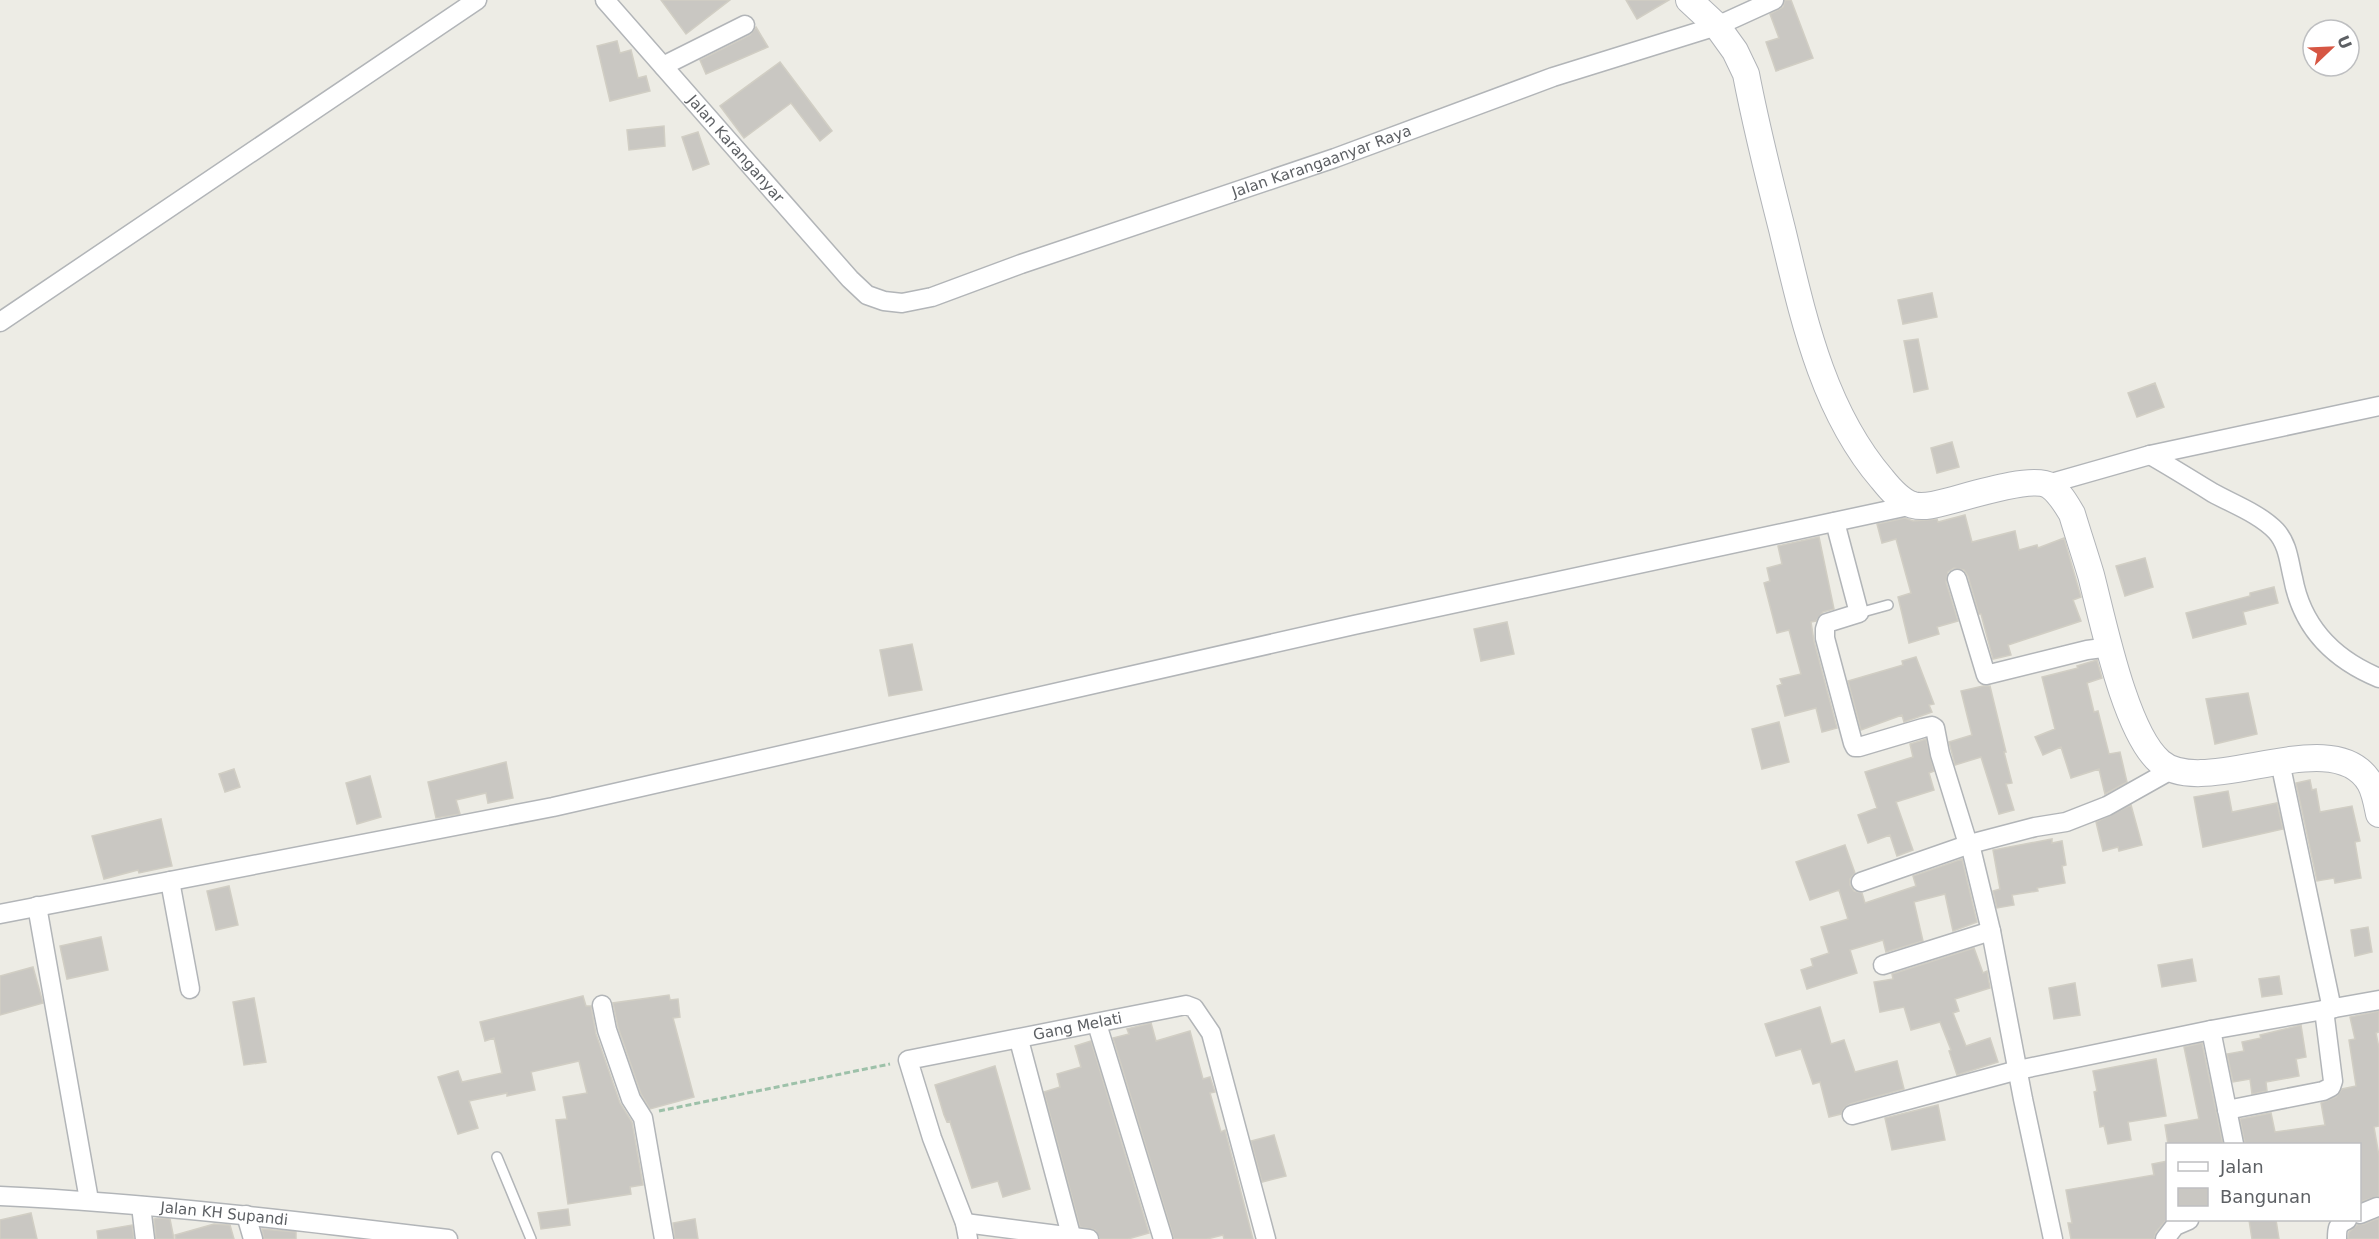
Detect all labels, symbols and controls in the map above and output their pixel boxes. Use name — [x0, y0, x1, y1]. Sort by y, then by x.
north arrow — [2301, 18, 2361, 78]
text: U — [2333, 33, 2356, 52]
street label: Jalan Karanganyar — [683, 90, 788, 207]
street label: Jalan Karangaanyar Raya — [1229, 121, 1414, 201]
street label: Gang Melati — [1032, 1009, 1124, 1044]
legend — [2166, 1143, 2361, 1221]
text: Jalan — [2219, 1156, 2264, 1177]
text: Bangunan — [2220, 1186, 2311, 1207]
street label: Jalan KH Supandi — [159, 1198, 289, 1229]

